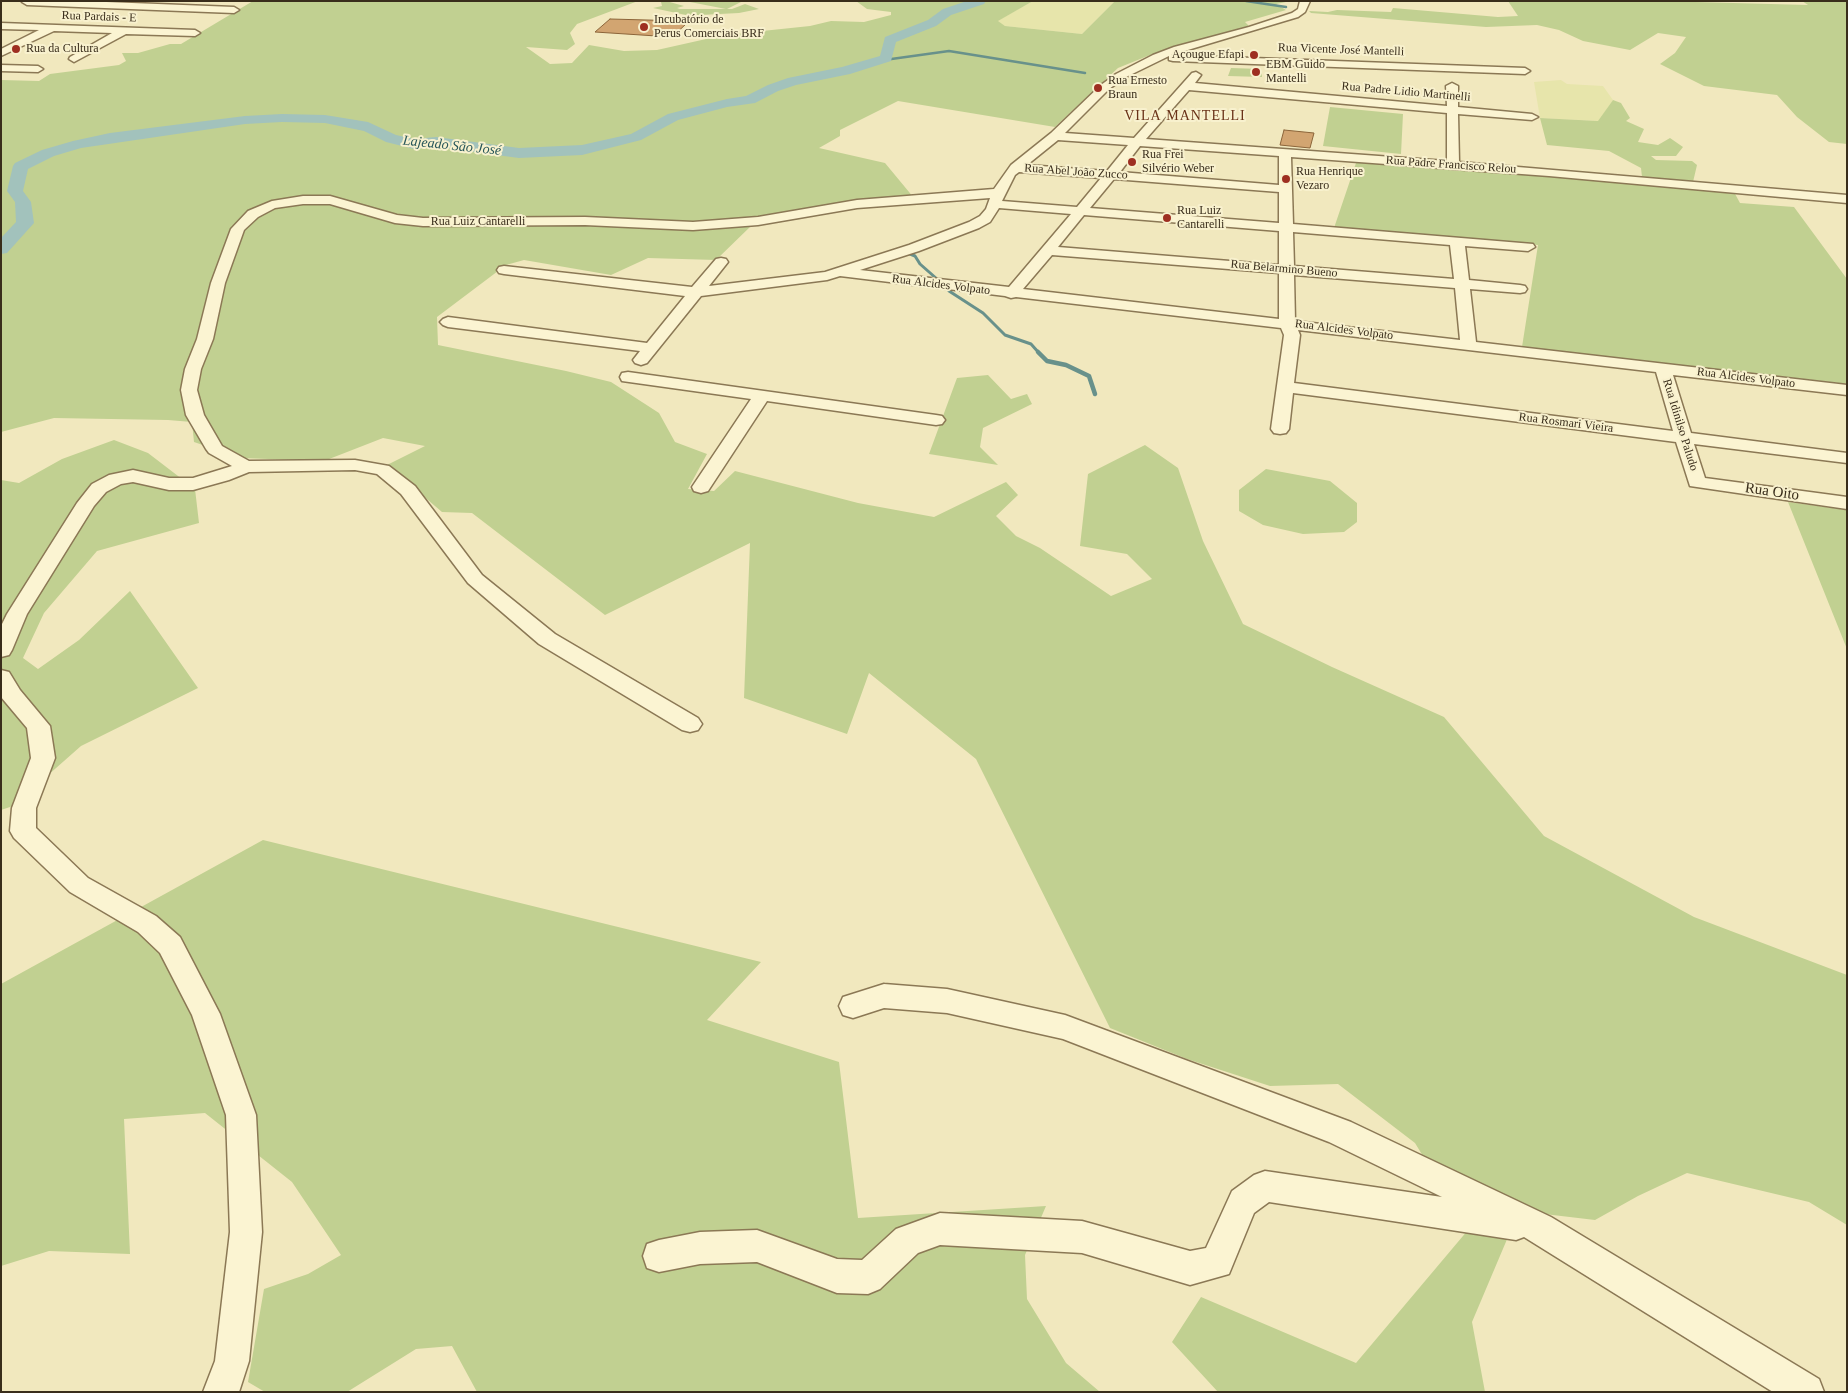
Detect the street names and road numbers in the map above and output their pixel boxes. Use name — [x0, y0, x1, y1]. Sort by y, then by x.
street label: Rua Pardais - E — [61, 8, 137, 26]
street label: Rua Vicente José Mantelli — [1278, 41, 1404, 59]
street label: Rua Padre Lidio Martinelli — [1341, 79, 1471, 105]
street label: Rua Padre Francisco Relou — [1385, 153, 1517, 177]
street label: Rua Abel João Zucco — [1024, 161, 1128, 183]
street label: Rua Luiz Cantarelli — [431, 215, 525, 229]
street label: Rua Belarmino Bueno — [1230, 257, 1338, 281]
street label: Rua Alcides Volpato — [891, 272, 991, 298]
street label: Rua Alcides Volpato — [1294, 317, 1394, 343]
street label: Rua Alcides Volpato — [1696, 365, 1796, 391]
street label: Rua Idinilso Paludo — [1659, 377, 1701, 473]
street label: Rua Rosmari Vieira — [1518, 410, 1614, 436]
street label: Rua Oito — [1744, 479, 1800, 505]

